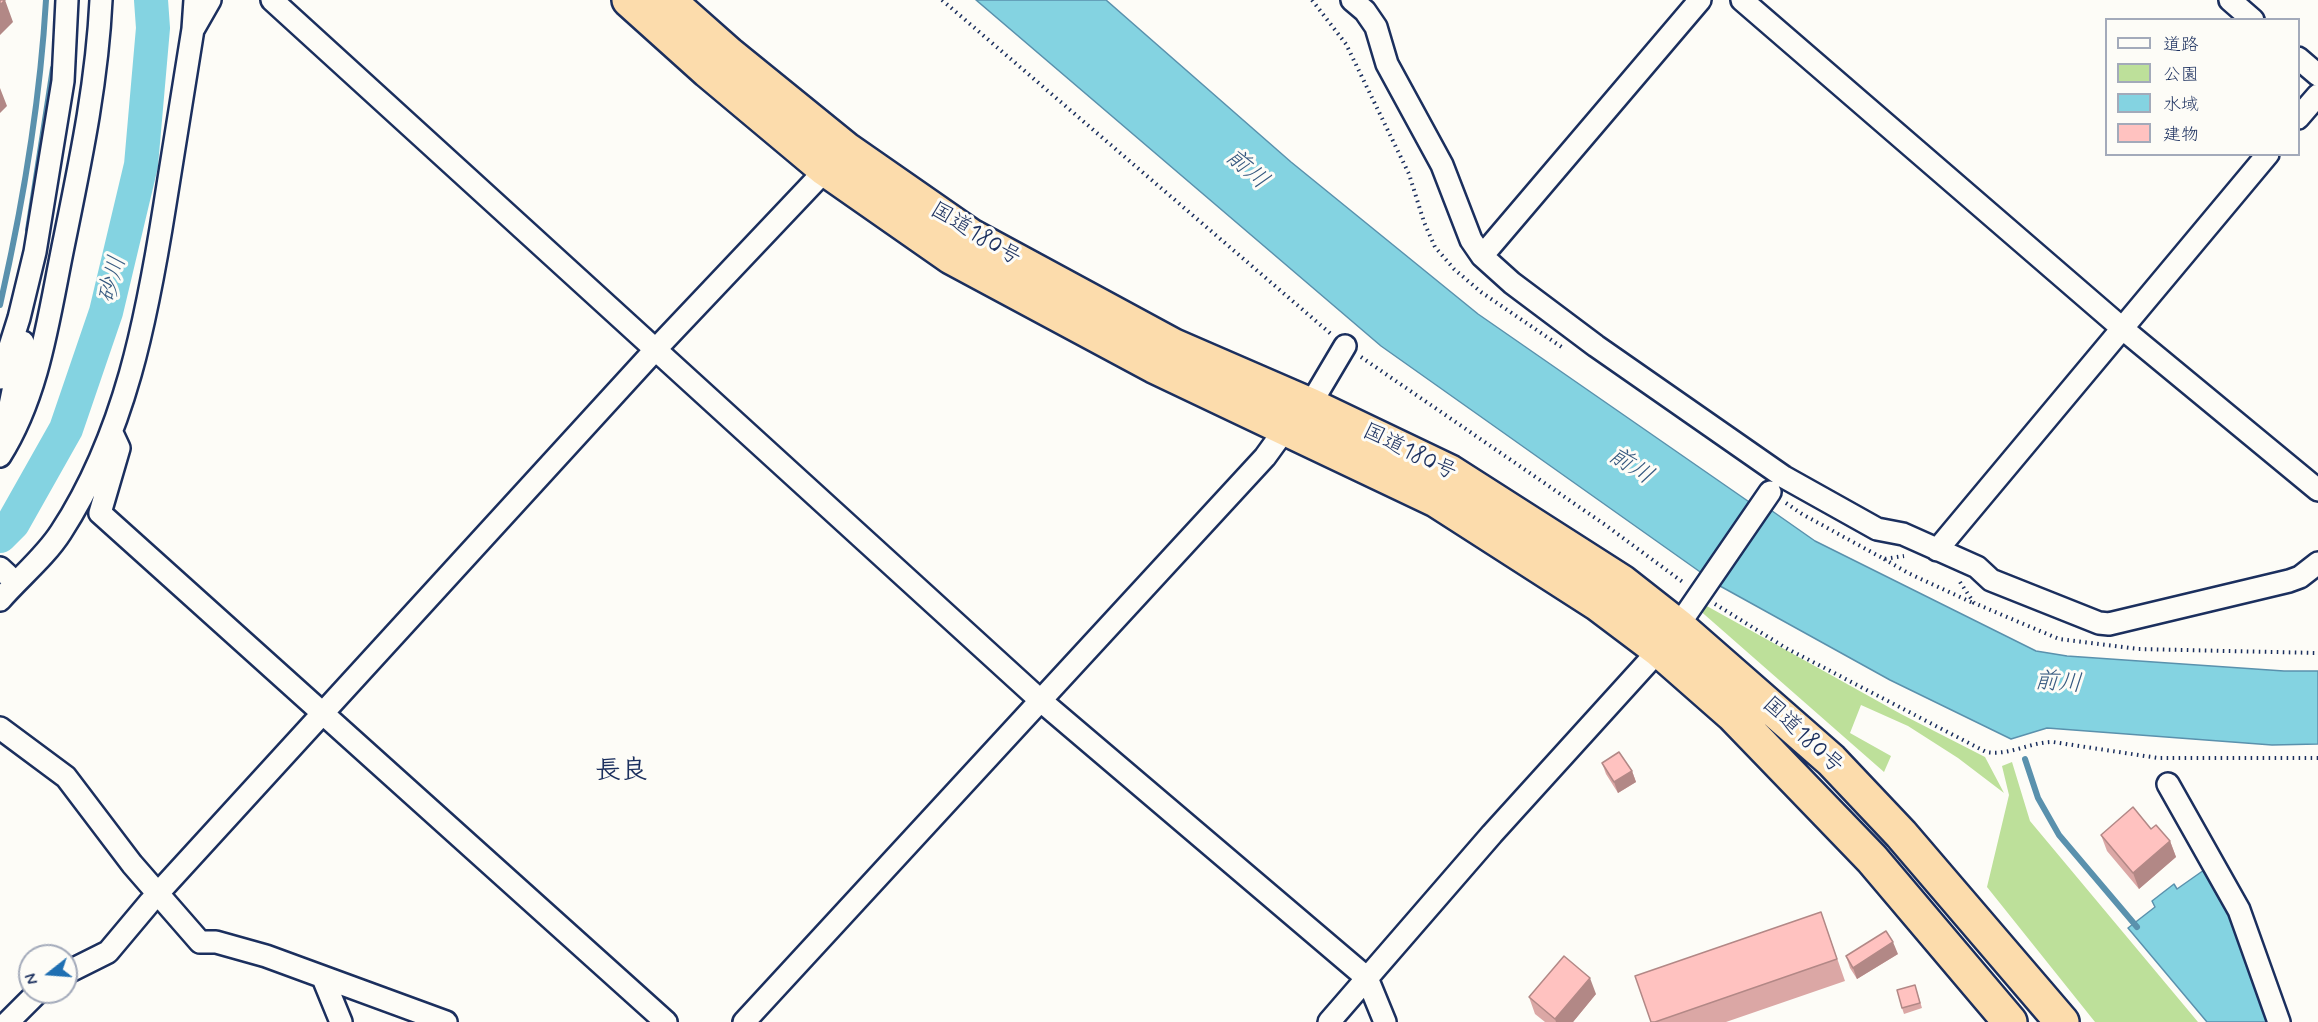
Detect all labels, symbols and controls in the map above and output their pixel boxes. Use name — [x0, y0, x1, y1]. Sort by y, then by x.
legend — [2105, 18, 2300, 156]
text: 道路 — [2163, 33, 2199, 57]
text: 公園 — [2163, 63, 2199, 87]
text: 水域 — [2163, 93, 2199, 117]
text: 建物 — [2163, 123, 2199, 147]
water label: 前川 — [1218, 143, 1274, 197]
street label: 国道180号 — [925, 198, 1025, 272]
water label: 砂川 — [94, 253, 134, 307]
street label: 国道180号 — [1358, 419, 1460, 487]
water label: 前川 — [1602, 442, 1658, 492]
water label: 前川 — [2033, 668, 2083, 700]
street label: 国道180号 — [1756, 692, 1848, 780]
district label: 長良 — [595, 757, 647, 789]
north arrow — [18, 944, 78, 1004]
text: N — [21, 971, 44, 987]

